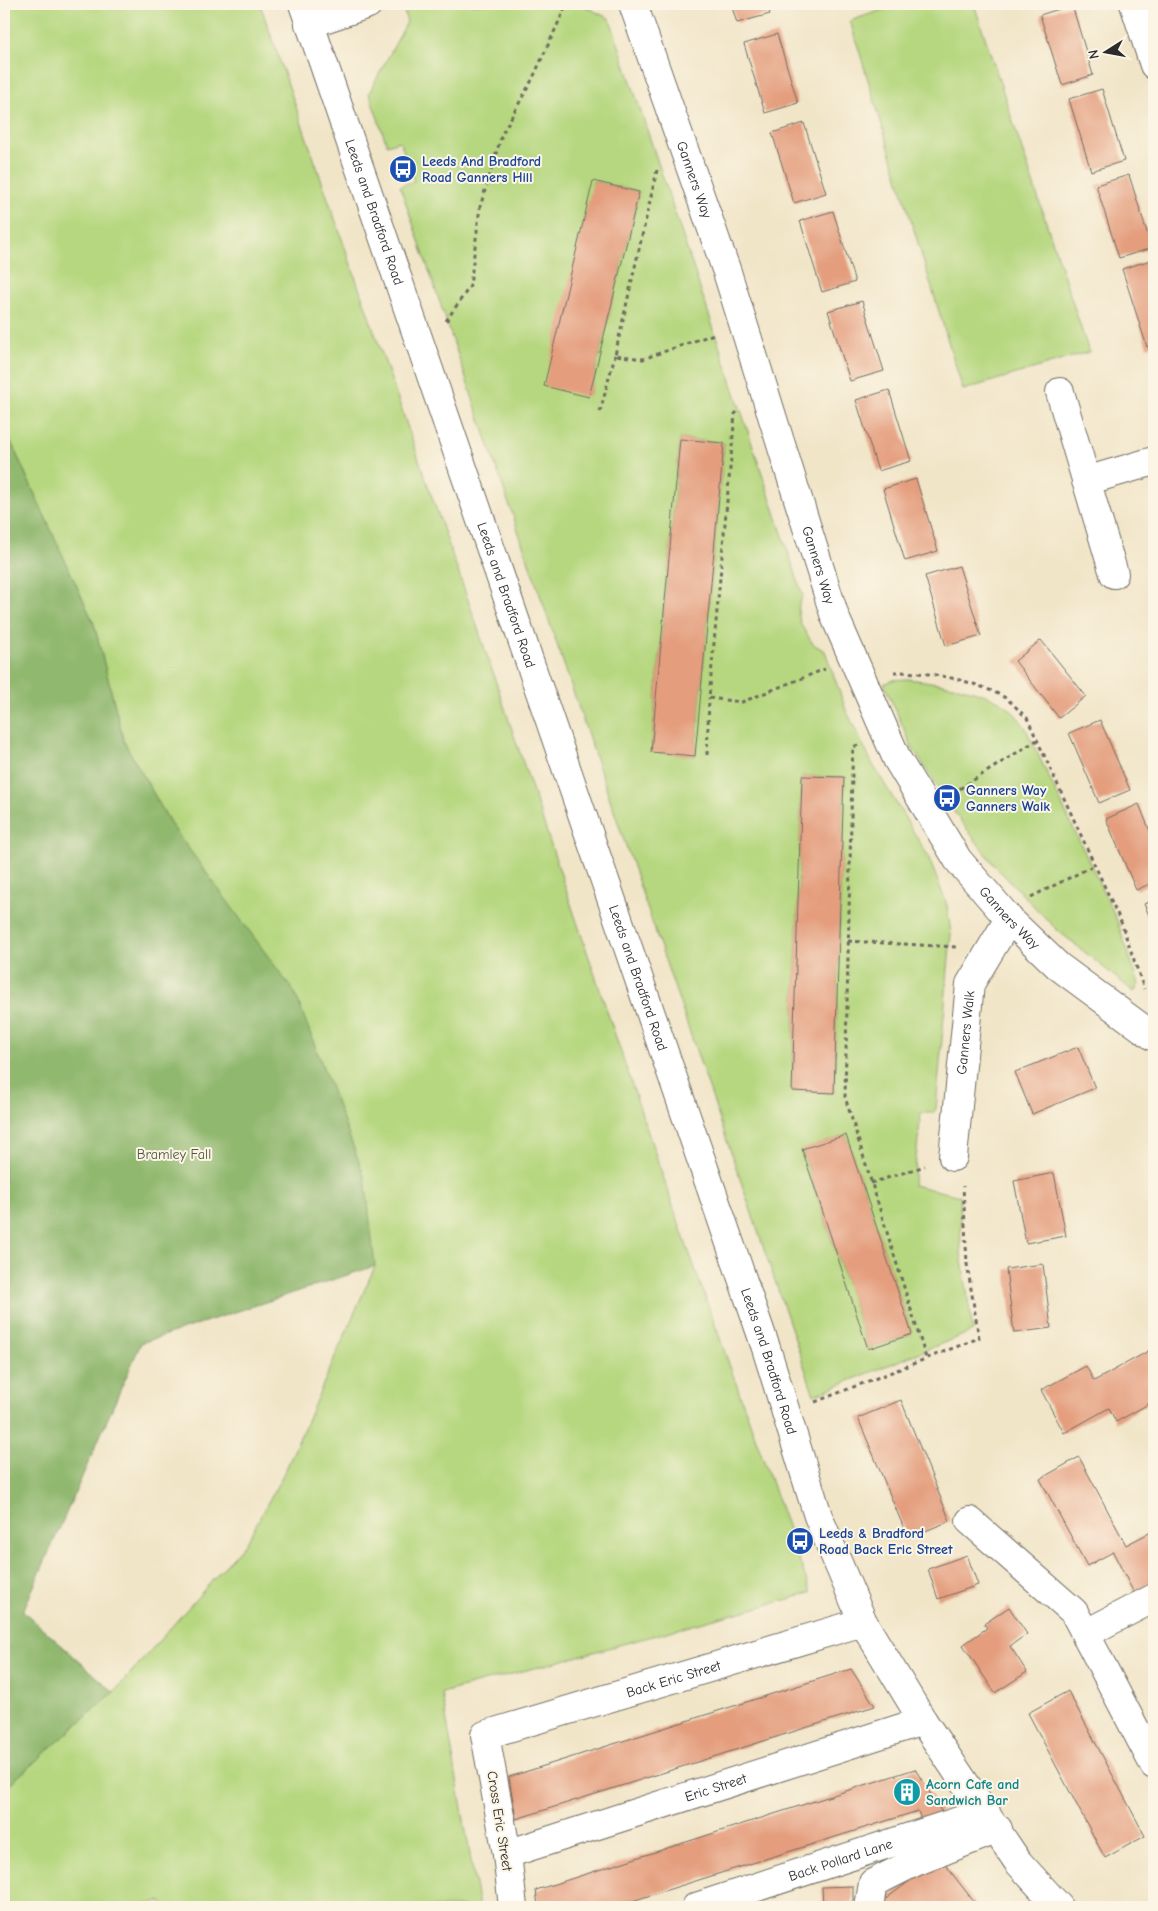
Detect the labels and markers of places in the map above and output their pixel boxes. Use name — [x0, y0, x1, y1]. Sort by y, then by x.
place label: Leeds And Bradford Road Ganners Hill — [422, 153, 541, 186]
bus stop icon: Leeds And Bradford Road Ganners Hill — [388, 154, 418, 184]
place label: Ganners Way Ganners Walk — [966, 782, 1050, 815]
bus stop icon: Ganners Way Ganners Walk — [932, 783, 962, 813]
place label: Leeds & Bradford Road Back Eric Street — [819, 1525, 953, 1558]
bus stop icon: Leeds & Bradford Road Back Eric Street — [785, 1526, 815, 1556]
place label: Acorn Cafe and Sandwich Bar — [926, 1776, 1019, 1809]
building icon: Acorn Cafe and Sandwich Bar — [892, 1777, 922, 1807]

